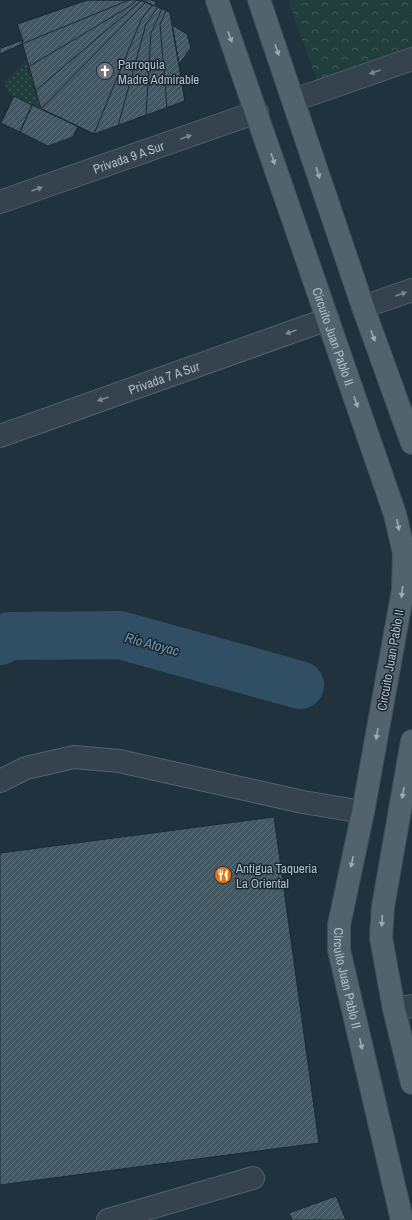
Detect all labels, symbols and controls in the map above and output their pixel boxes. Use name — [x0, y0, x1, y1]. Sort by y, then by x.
one-way arrow — [228, 31, 234, 43]
one-way arrow — [274, 45, 280, 57]
place label: Parroquia Madre Admirable — [118, 56, 199, 88]
church icon: Parroquia Madre Admirable — [95, 61, 115, 81]
one-way arrow — [369, 69, 381, 75]
one-way arrow — [180, 134, 192, 140]
street label: Privada 9 A Sur — [91, 137, 167, 178]
one-way arrow — [271, 154, 277, 166]
one-way arrow — [315, 168, 321, 180]
one-way arrow — [31, 186, 43, 192]
street label: Circuito Juan Pablo II — [308, 285, 358, 388]
one-way arrow — [395, 291, 407, 297]
one-way arrow — [285, 329, 297, 335]
one-way arrow — [371, 331, 377, 343]
street label: Privada 7 A Sur — [126, 357, 202, 398]
one-way arrow — [354, 396, 360, 408]
one-way arrow — [96, 397, 108, 403]
one-way arrow — [395, 519, 401, 531]
one-way arrow — [399, 586, 405, 598]
street label: Circuito Juan Pablo II — [373, 608, 408, 712]
water label: Río Atoyac — [123, 628, 181, 660]
one-way arrow — [374, 728, 380, 740]
one-way arrow — [400, 787, 406, 799]
one-way arrow — [349, 856, 355, 868]
place label: Antigua Taqueria La Oriental — [235, 860, 317, 892]
restaurant icon: Antigua Taqueria La Oriental — [213, 865, 233, 885]
one-way arrow — [379, 915, 386, 927]
street label: Circuito Juan Pablo II — [330, 928, 365, 1030]
one-way arrow — [358, 1038, 364, 1050]

